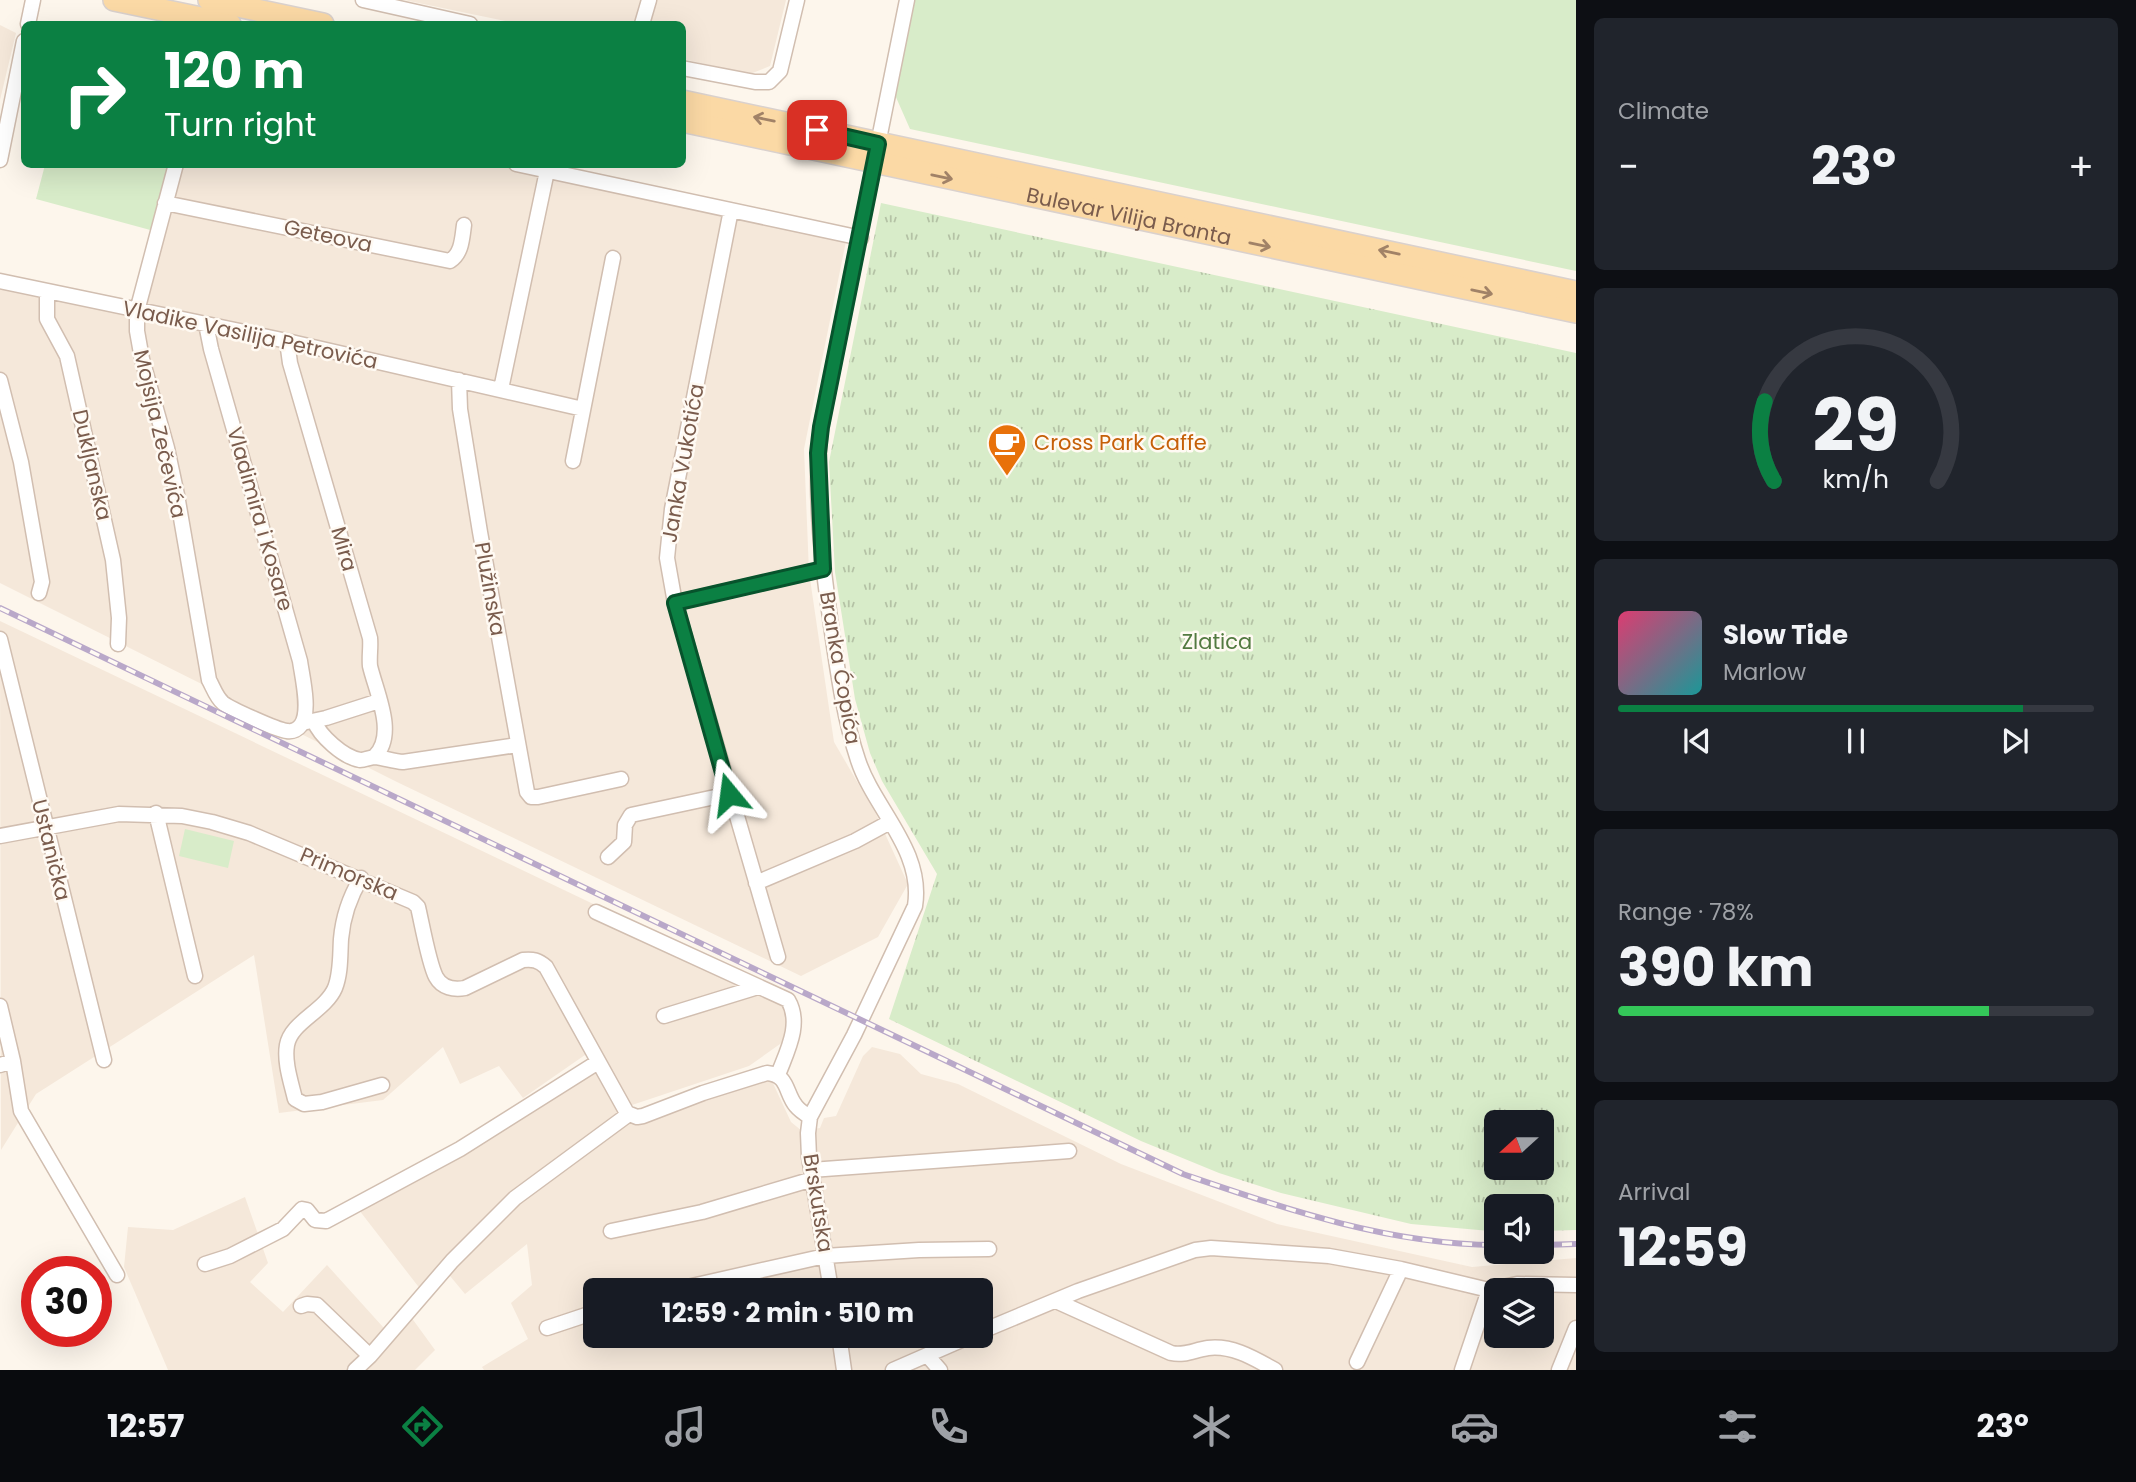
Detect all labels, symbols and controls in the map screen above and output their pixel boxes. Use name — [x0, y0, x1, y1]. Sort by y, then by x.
text: 120 m — [164, 37, 305, 105]
icon: right — [49, 49, 140, 140]
text: Climate — [1618, 95, 1709, 127]
pin — [787, 100, 847, 160]
text: Turn right — [164, 102, 316, 147]
icon: arrive — [798, 111, 836, 149]
one-way arrow — [753, 112, 776, 125]
text: 23° — [1811, 130, 1896, 203]
text: − — [1618, 140, 1639, 193]
text: + — [2068, 140, 2094, 193]
one-way arrow — [930, 171, 952, 184]
street label: Bulevar Vilija Branta — [1024, 180, 1234, 252]
street label: Geteova — [281, 212, 375, 259]
one-way arrow — [1248, 238, 1271, 252]
one-way arrow — [1378, 245, 1401, 259]
one-way arrow — [1470, 286, 1493, 300]
street label: Vladike Vasilija Petrovića — [120, 293, 380, 376]
street label: Mojsija Zečevića — [127, 347, 194, 521]
text: 29 — [1813, 375, 1899, 476]
street label: Janka Vukotića — [654, 381, 711, 545]
street label: Dukljanska — [66, 407, 119, 523]
cafe icon: Cross Park Caffe — [986, 422, 1028, 477]
street label: Vladimira i Kosare — [220, 423, 301, 614]
place label: Cross Park Caffe — [1034, 428, 1207, 457]
text: km/h — [1823, 461, 1889, 496]
street label: Mira — [324, 523, 365, 575]
street label: Plužinska — [468, 540, 513, 638]
street label: Branka Ćopića — [813, 589, 868, 747]
text: Slow Tide — [1723, 617, 1848, 653]
park label: Zlatica — [1182, 627, 1252, 656]
text: Marlow — [1723, 656, 1806, 688]
icon: previous — [1678, 722, 1716, 760]
icon: pause — [1837, 722, 1875, 760]
icon: next — [1996, 722, 2034, 760]
position arrow — [692, 757, 766, 831]
street label: Ustanička — [25, 796, 78, 904]
street label: Primorska — [296, 840, 403, 907]
text: Range · 78% — [1618, 896, 1754, 928]
text: 390 km — [1618, 931, 1814, 1004]
north arrow — [1484, 1110, 1554, 1180]
map controls — [1484, 1110, 1554, 1348]
street label: Brskutska — [796, 1151, 841, 1254]
text: Arrival — [1618, 1176, 1690, 1208]
button: sound — [1484, 1194, 1554, 1264]
text: 12:59 — [1618, 1211, 1748, 1284]
speed limit sign: 30 — [21, 1256, 112, 1347]
button: layers — [1484, 1278, 1554, 1348]
text: 12:59 · 2 min · 510 m — [662, 1295, 914, 1331]
icon: directions — [398, 1402, 447, 1451]
icon: music — [661, 1402, 710, 1451]
icon: phone — [924, 1402, 973, 1451]
icon: climate — [1187, 1402, 1236, 1451]
icon: car — [1450, 1402, 1499, 1451]
icon: filters — [1713, 1402, 1762, 1451]
text: 12:57 — [107, 1403, 184, 1448]
text: 23° — [1976, 1403, 2029, 1448]

